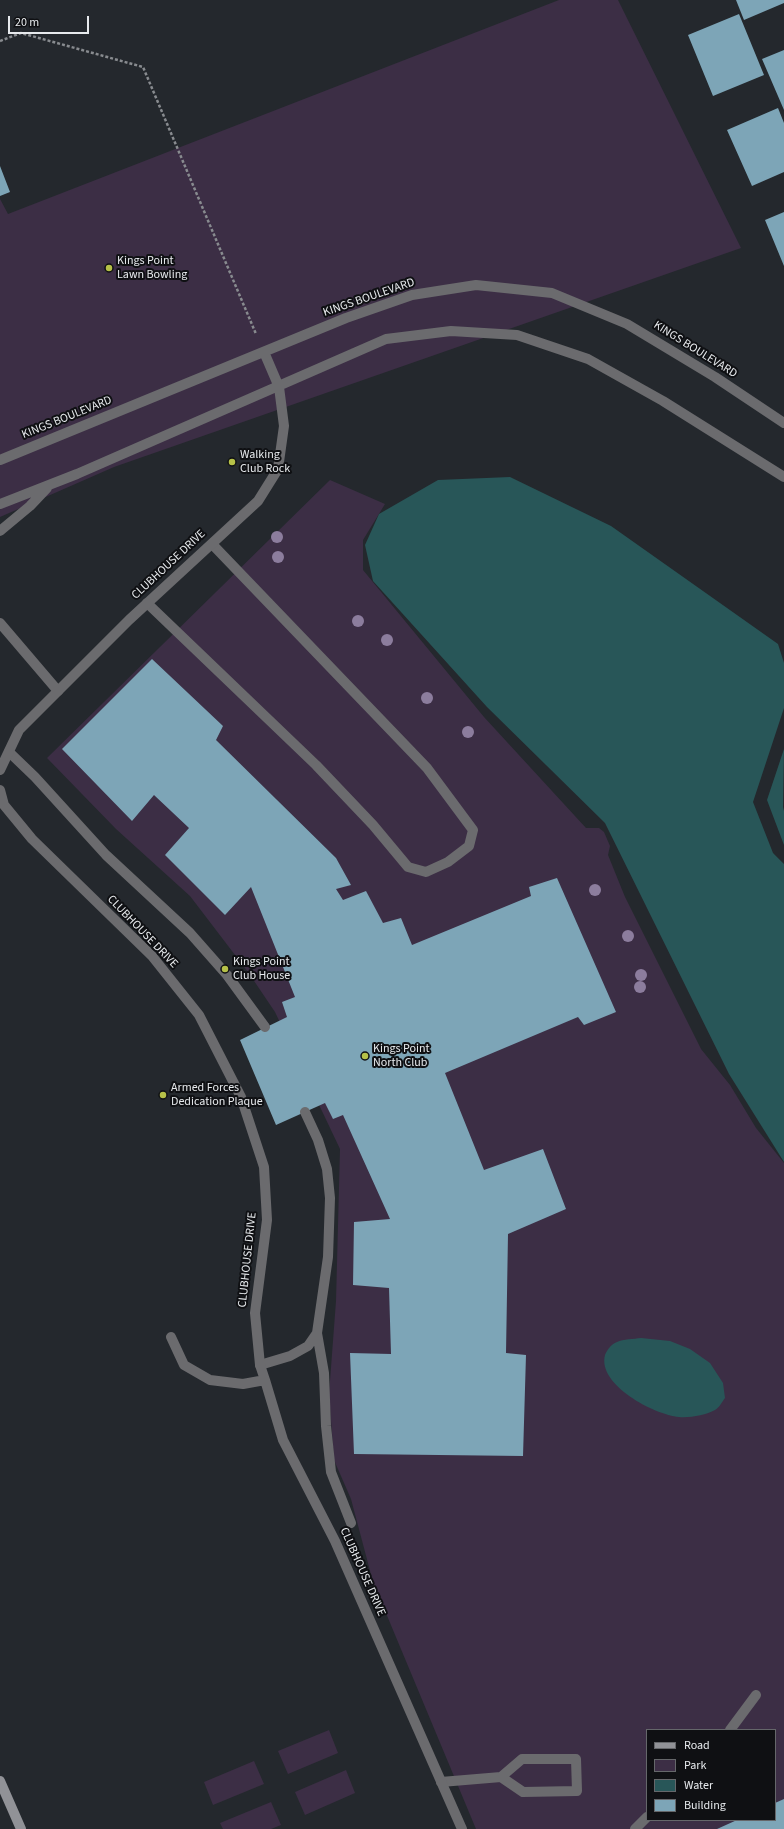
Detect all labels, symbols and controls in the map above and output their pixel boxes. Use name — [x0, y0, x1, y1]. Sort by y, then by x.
scale bar — [10, 8, 91, 34]
text: 20 m — [15, 14, 39, 31]
place label: Kings Point Lawn Bowling — [117, 254, 187, 282]
marker: Kings Point Lawn Bowling — [104, 263, 114, 273]
street label: KINGS BOULEVARD — [321, 276, 417, 320]
street label: KINGS BOULEVARD — [651, 319, 739, 381]
street label: KINGS BOULEVARD — [20, 393, 114, 443]
place label: Walking Club Rock — [240, 448, 290, 476]
marker: Walking Club Rock — [227, 457, 237, 467]
street label: CLUBHOUSE DRIVE — [129, 527, 209, 603]
street label: CLUBHOUSE DRIVE — [104, 893, 180, 971]
place label: Kings Point Club House — [233, 955, 290, 983]
marker: Kings Point Club House — [220, 964, 230, 974]
place label: Kings Point North Club — [373, 1042, 430, 1070]
marker: Kings Point North Club — [360, 1051, 370, 1061]
place label: Armed Forces Dedication Plaque — [171, 1081, 263, 1109]
marker: Armed Forces Dedication Plaque — [158, 1090, 168, 1100]
street label: CLUBHOUSE DRIVE — [236, 1212, 260, 1308]
street label: CLUBHOUSE DRIVE — [336, 1525, 388, 1619]
legend — [646, 1729, 776, 1821]
text: Road — [684, 1737, 710, 1754]
text: Park — [684, 1757, 706, 1774]
text: Water — [684, 1777, 713, 1794]
text: Building — [684, 1797, 726, 1814]

